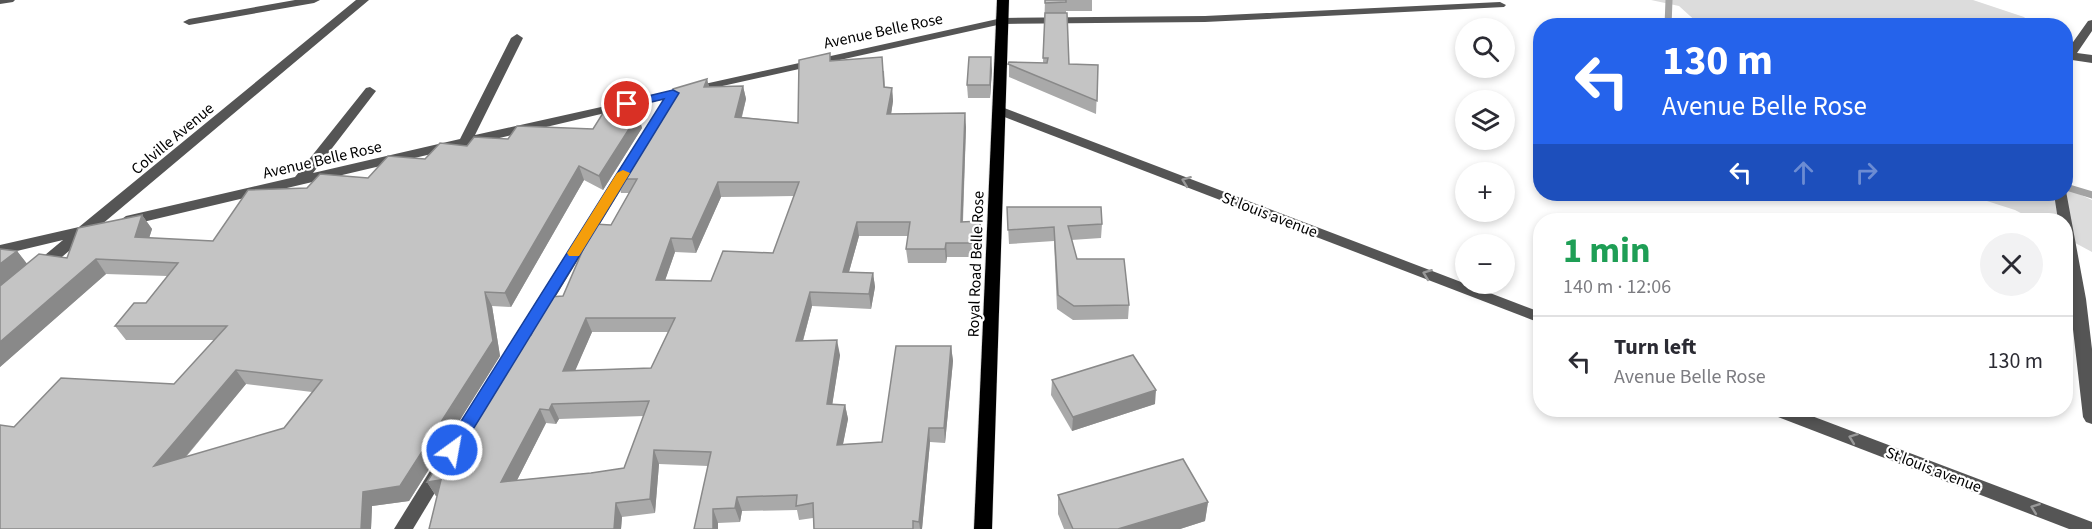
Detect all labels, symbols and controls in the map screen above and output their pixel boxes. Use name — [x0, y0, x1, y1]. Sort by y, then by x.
street label: Avenue Belle Rose — [822, 8, 945, 54]
map controls — [1455, 18, 1515, 294]
button: search — [1455, 18, 1515, 78]
text: 130 m — [1662, 31, 1773, 91]
icon: left — [1563, 42, 1641, 120]
pin — [601, 78, 652, 129]
icon: arrive — [610, 87, 643, 120]
text: Avenue Belle Rose — [1662, 87, 1867, 126]
button: layers — [1455, 90, 1515, 150]
street label: Colville Avenue — [127, 98, 219, 180]
street label: Avenue Belle Rose — [261, 136, 384, 184]
icon: left — [1724, 156, 1757, 189]
icon: ahead — [1787, 156, 1820, 189]
icon: right — [1850, 156, 1883, 189]
button: + — [1455, 162, 1515, 222]
one-way arrow — [1182, 176, 1192, 189]
street label: St louis avenue — [1219, 187, 1321, 243]
street label: Royal Road Belle Rose — [962, 190, 990, 338]
text: 1 min — [1563, 225, 1651, 276]
button: close — [1980, 233, 2043, 296]
button: − — [1455, 234, 1515, 294]
one-way arrow — [1422, 269, 1433, 281]
text: 140 m · 12:06 — [1563, 273, 1671, 301]
text: Turn left — [1614, 331, 1696, 363]
icon: left — [1563, 345, 1596, 378]
text: 130 m — [1988, 345, 2043, 377]
text: Avenue Belle Rose — [1614, 363, 1766, 391]
position arrow — [420, 418, 484, 482]
one-way arrow — [1848, 433, 1859, 445]
street label: St louis avenue — [1883, 442, 1985, 498]
one-way arrow — [2030, 503, 2041, 515]

